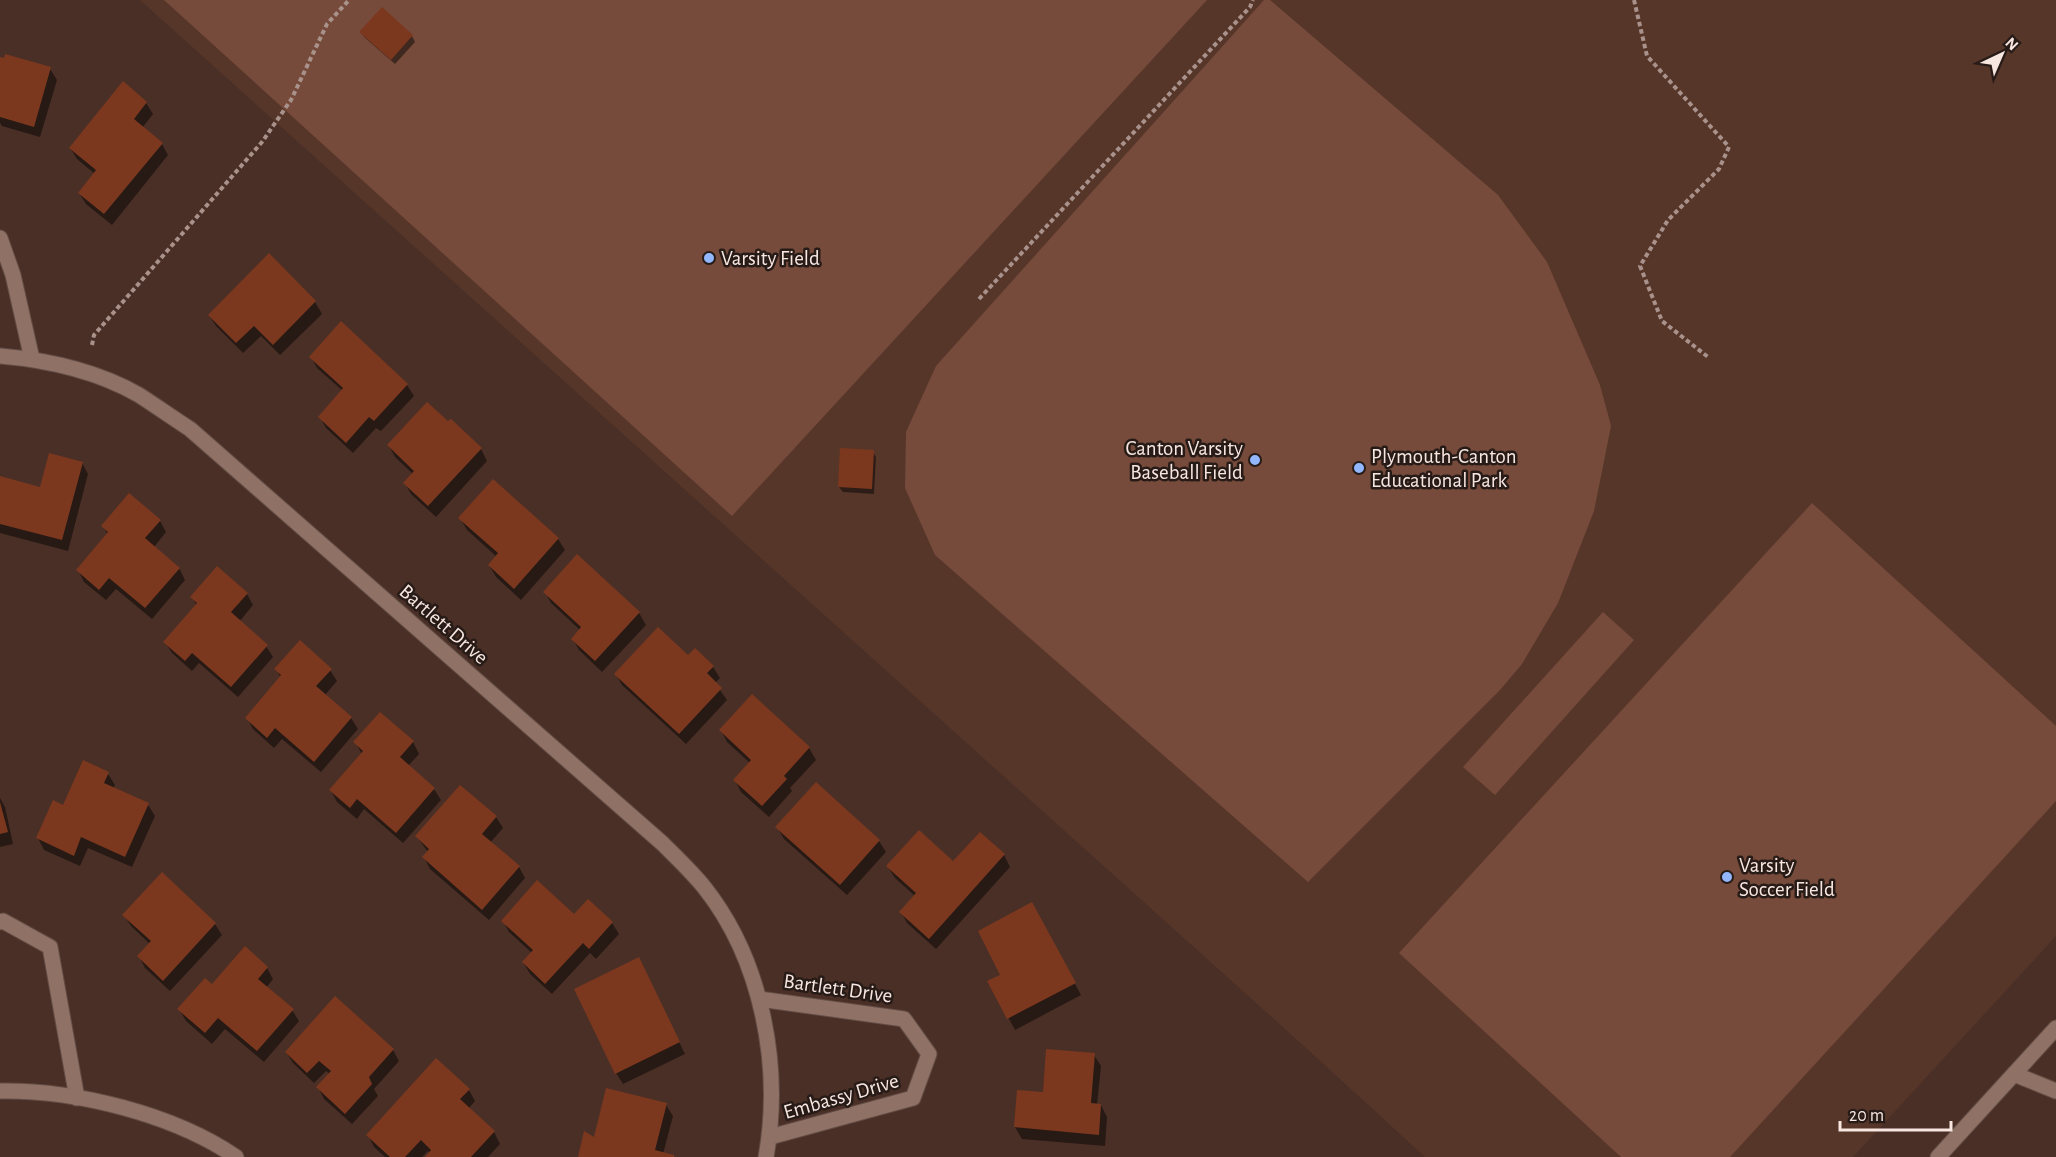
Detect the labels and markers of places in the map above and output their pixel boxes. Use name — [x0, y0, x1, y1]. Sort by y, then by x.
place label: Varsity Field — [721, 248, 820, 269]
marker: Varsity Field — [702, 251, 716, 265]
place label: Canton Varsity Baseball Field — [1125, 438, 1243, 483]
place label: Plymouth-Canton Educational Park — [1371, 446, 1517, 491]
marker: Canton Varsity Baseball Field — [1248, 453, 1262, 467]
marker: Plymouth-Canton Educational Park — [1352, 461, 1366, 475]
place label: Varsity Soccer Field — [1739, 855, 1835, 900]
marker: Varsity Soccer Field — [1720, 870, 1734, 884]

